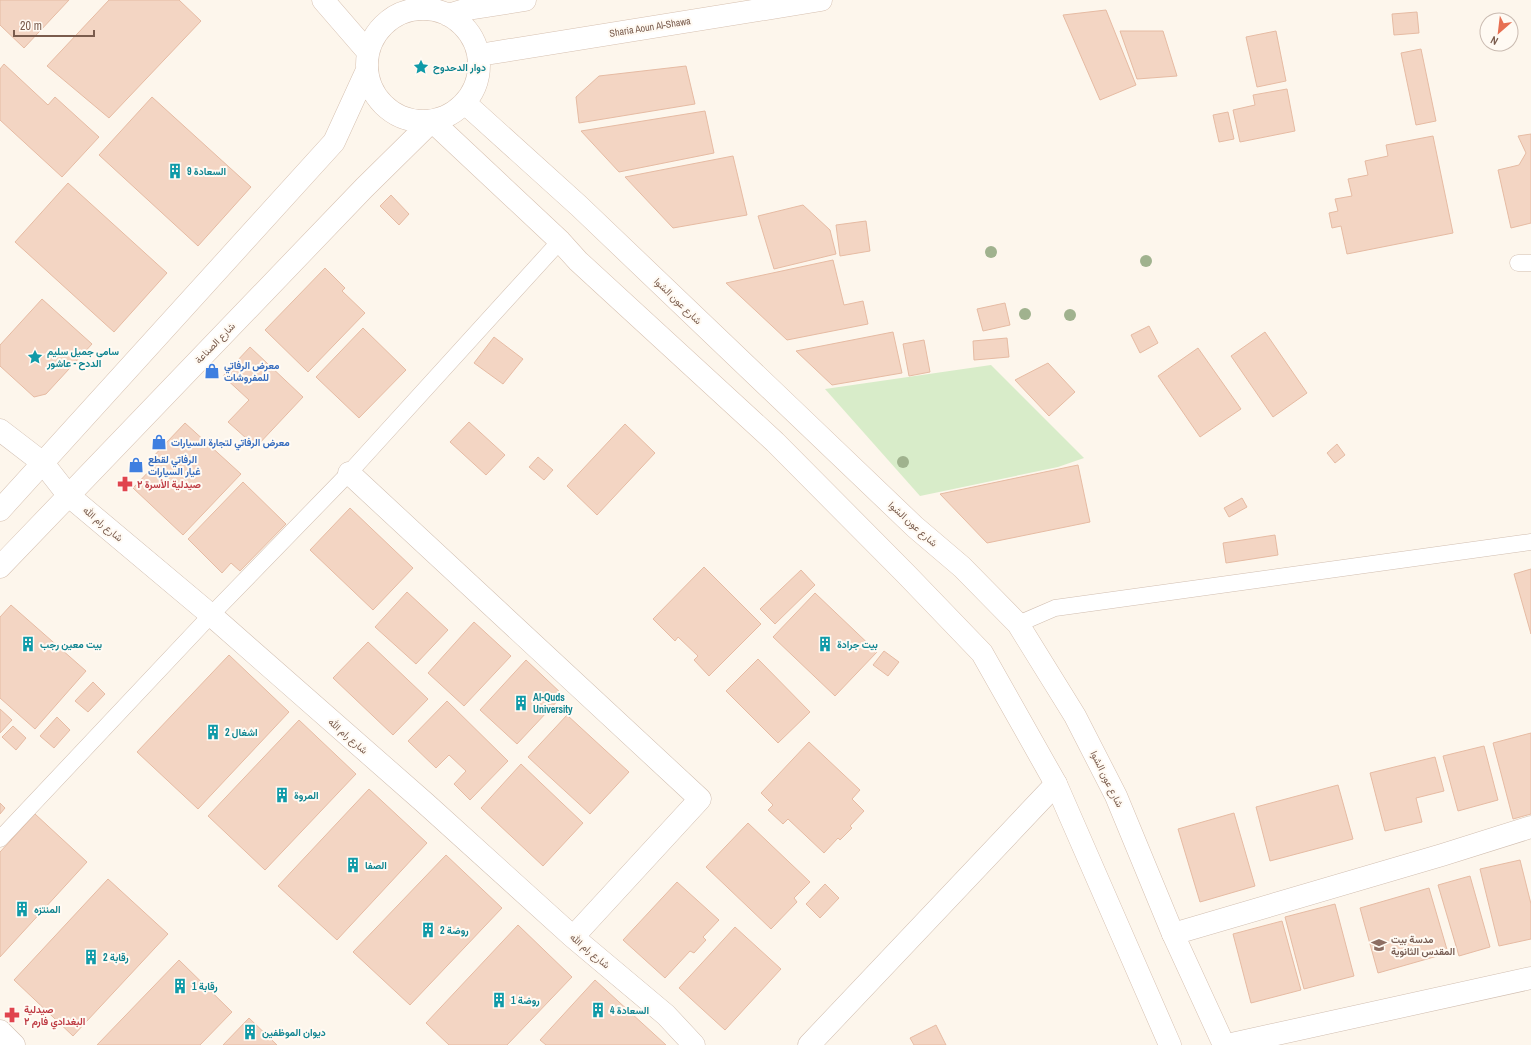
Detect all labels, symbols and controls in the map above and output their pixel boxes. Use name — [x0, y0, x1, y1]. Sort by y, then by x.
scale bar — [14, 12, 94, 38]
north arrow — [1479, 12, 1519, 52]
street label: Sharia Aoun Al-Shawa — [608, 14, 692, 40]
text: 20 m — [20, 18, 42, 34]
text: N — [1488, 33, 1500, 49]
place icon: دوار الدحدوح — [412, 58, 430, 76]
place label: دوار الدحدوح — [433, 61, 486, 75]
building icon: السعادة 9 — [166, 162, 184, 180]
place label: السعادة 9 — [187, 165, 226, 178]
street label: شارع عون الشوا — [651, 275, 705, 327]
street label: شارع الصناعة — [192, 319, 238, 366]
place label: سامي جميل سليم الددح - عاشور — [46, 345, 119, 371]
place icon: سامي جميل سليم الددح - عاشور — [26, 348, 44, 366]
place label: معرض الرفاتي للمفروشات — [224, 359, 280, 384]
shop icon: معرض الرفاتي للمفروشات — [203, 362, 221, 380]
shop icon: معرض الرفاتي لتجارة السيارات — [150, 433, 168, 451]
place label: معرض الرفاتي لتجارة السيارات — [171, 436, 290, 451]
place label: الرفاتي لقطع غيار السيارات — [148, 453, 201, 478]
shop icon: الرفاتي لقطع غيار السيارات — [127, 456, 145, 474]
pharmacy icon: صيدلية الأسرة ٢ — [116, 475, 134, 493]
place label: صيدلية الأسرة ٢ — [137, 478, 202, 491]
street label: شارع عون الشوا — [886, 499, 940, 549]
street label: شارع رام الله — [80, 504, 126, 545]
building icon: بيت معين رجب — [19, 635, 37, 653]
building icon: بيت جرادة — [816, 635, 834, 653]
place label: بيت معين رجب — [40, 638, 102, 651]
place label: بيت جرادة — [837, 638, 878, 651]
place label: Al-Quds University — [533, 691, 573, 716]
building icon: Al-Quds University — [512, 694, 530, 712]
street label: شارع رام الله — [326, 715, 371, 757]
building icon: اشغال 2 — [204, 723, 222, 741]
place label: اشغال 2 — [225, 726, 258, 739]
street label: شارع عون الشوا — [1088, 749, 1126, 810]
building icon: المروة — [273, 786, 291, 804]
place label: المروة — [294, 789, 319, 802]
building icon: الصفا — [344, 856, 362, 874]
place label: الصفا — [365, 859, 387, 872]
building icon: المنتزه — [13, 900, 31, 918]
place label: المنتزه — [34, 903, 61, 916]
building icon: روضة 2 — [419, 921, 437, 939]
place label: روضة 2 — [440, 924, 469, 937]
street label: شارع رام الله — [567, 931, 613, 972]
place label: مدسة بيت المقدس الثانوية — [1391, 933, 1455, 958]
school or university icon: مدسة بيت المقدس الثانوية — [1370, 936, 1388, 954]
building icon: رقابة 2 — [82, 948, 100, 966]
place label: رقابة 2 — [103, 951, 129, 964]
building icon: رقابة 1 — [171, 977, 189, 995]
place label: رقابة 1 — [192, 980, 218, 993]
building icon: روضة 1 — [490, 991, 508, 1009]
place label: روضة 1 — [511, 994, 540, 1007]
building icon: السعادة 4 — [589, 1001, 607, 1019]
place label: صيدلية البغدادي فارم ٢ — [24, 1003, 85, 1030]
place label: السعادة 4 — [610, 1004, 649, 1017]
pharmacy icon: صيدلية البغدادي فارم ٢ — [3, 1006, 21, 1024]
building icon: ديوان الموظفين — [241, 1023, 259, 1041]
place label: ديوان الموظفين — [262, 1026, 326, 1039]

